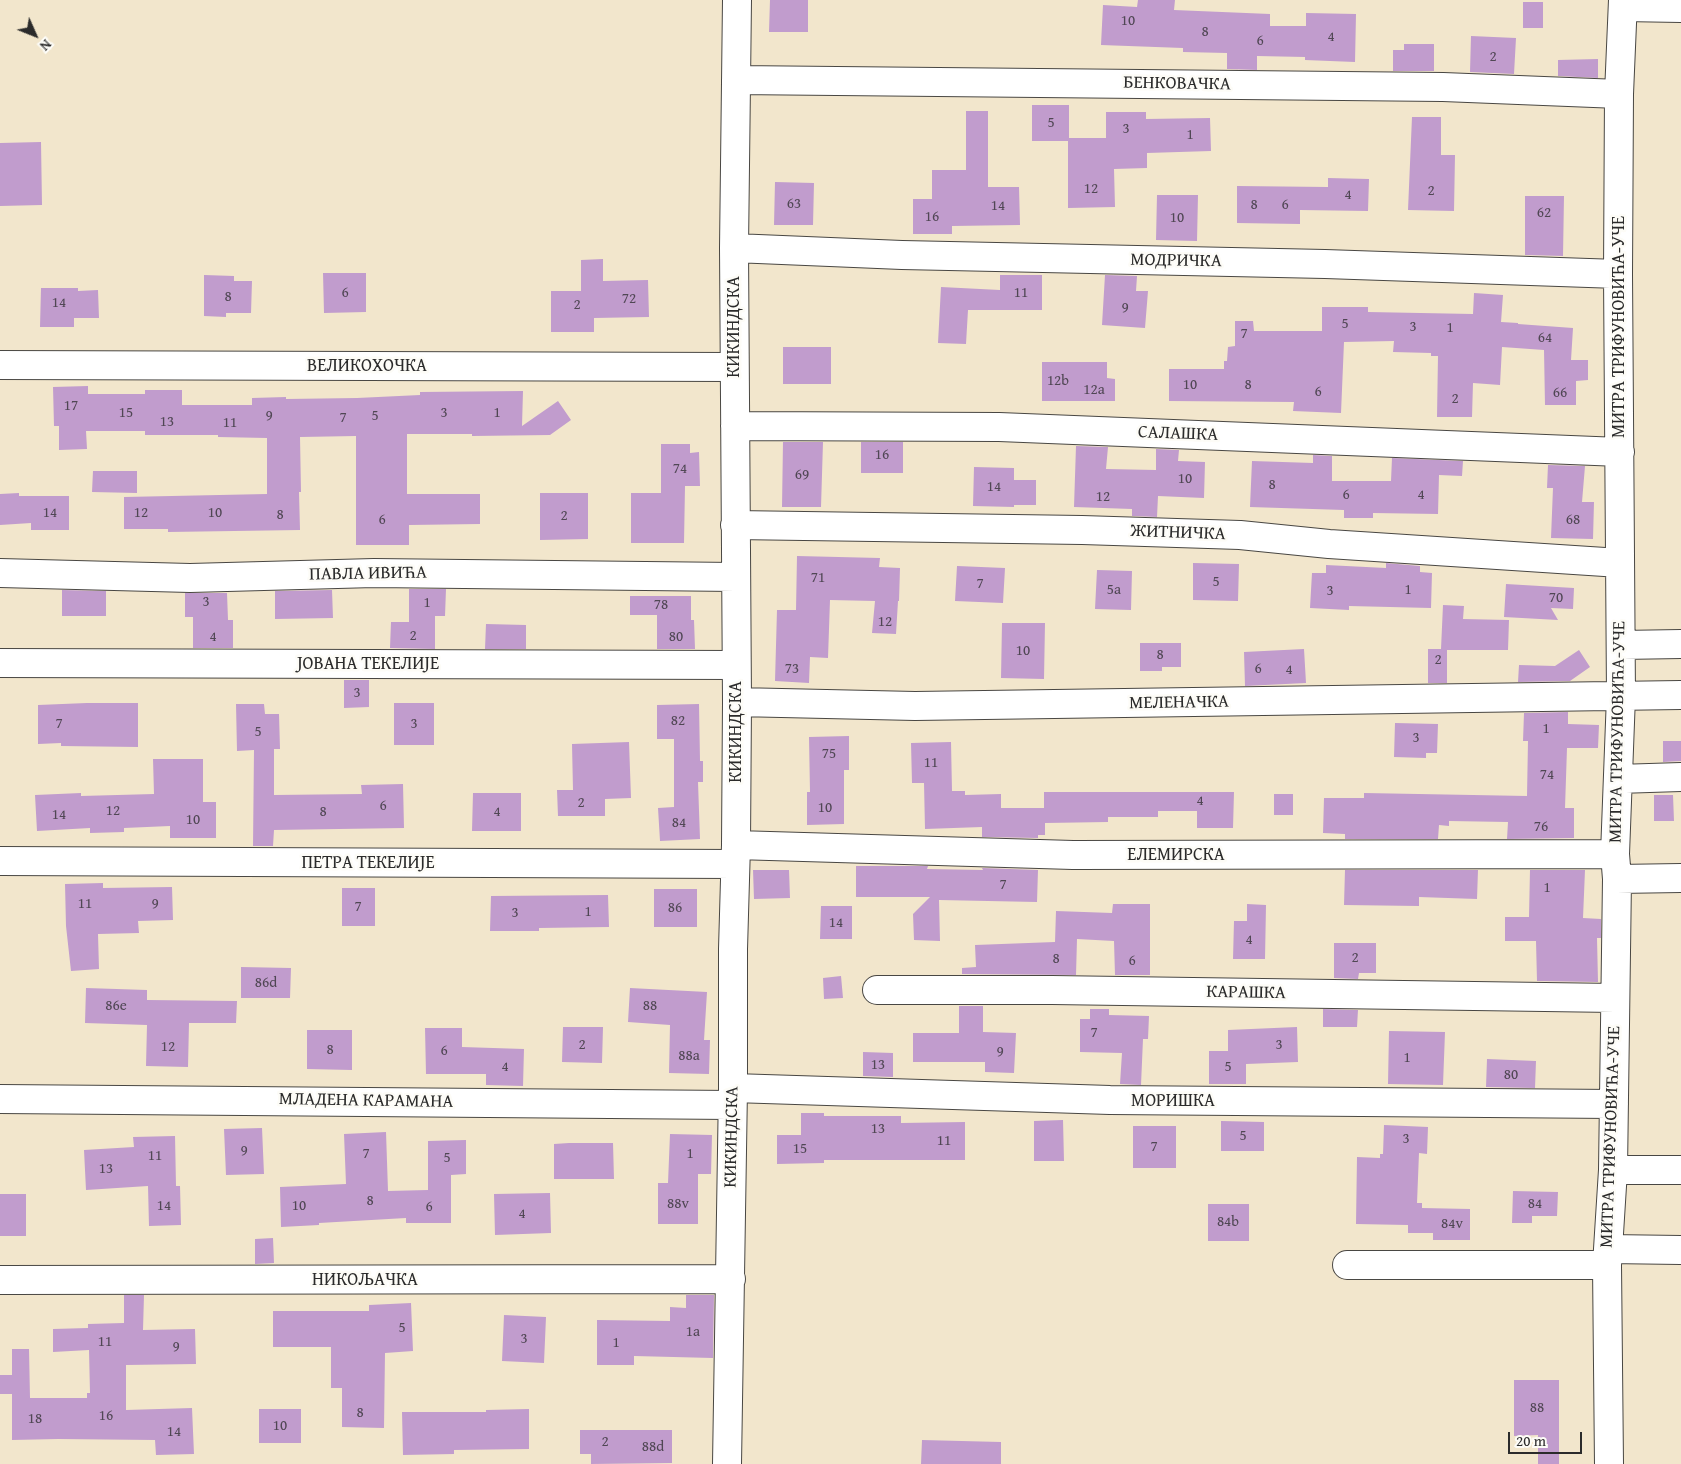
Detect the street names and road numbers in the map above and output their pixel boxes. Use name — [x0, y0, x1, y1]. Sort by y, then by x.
street label: БЕНКОВАЧКА — [1123, 72, 1231, 96]
street label: МИТРА ТРИФУНОВИЋА-УЧЕ — [1608, 216, 1630, 438]
street label: МОДРИЧКА — [1130, 249, 1222, 273]
street label: КИКИНДСКА — [723, 276, 745, 378]
street label: ВЕЛИКОХОЧКА — [307, 355, 427, 377]
street label: САЛАШКА — [1138, 422, 1218, 446]
street label: ЖИТНИЧКА — [1130, 521, 1226, 545]
street label: ПАВЛА ИВИЋА — [309, 562, 427, 586]
street label: МИТРА ТРИФУНОВИЋА-УЧЕ — [1605, 621, 1631, 843]
street label: ЈОВАНА ТЕКЕЛИЈЕ — [297, 653, 439, 675]
street label: КИКИНДСКА — [725, 681, 747, 783]
street label: МЕЛЕНАЧКА — [1129, 691, 1229, 715]
street label: ЕЛЕМИРСКА — [1127, 844, 1225, 866]
street label: ПЕТРА ТЕКЕЛИЈЕ — [301, 852, 435, 874]
street label: КАРАШКА — [1206, 982, 1286, 1004]
street label: МИТРА ТРИФУНОВИЋА-УЧЕ — [1596, 1026, 1626, 1248]
street label: КИКИНДСКА — [720, 1086, 744, 1188]
street label: МЛАДЕНА КАРАМАНА — [279, 1089, 453, 1113]
street label: МОРИШКА — [1131, 1090, 1215, 1112]
street label: НИКОЉАЧКА — [312, 1269, 418, 1291]

